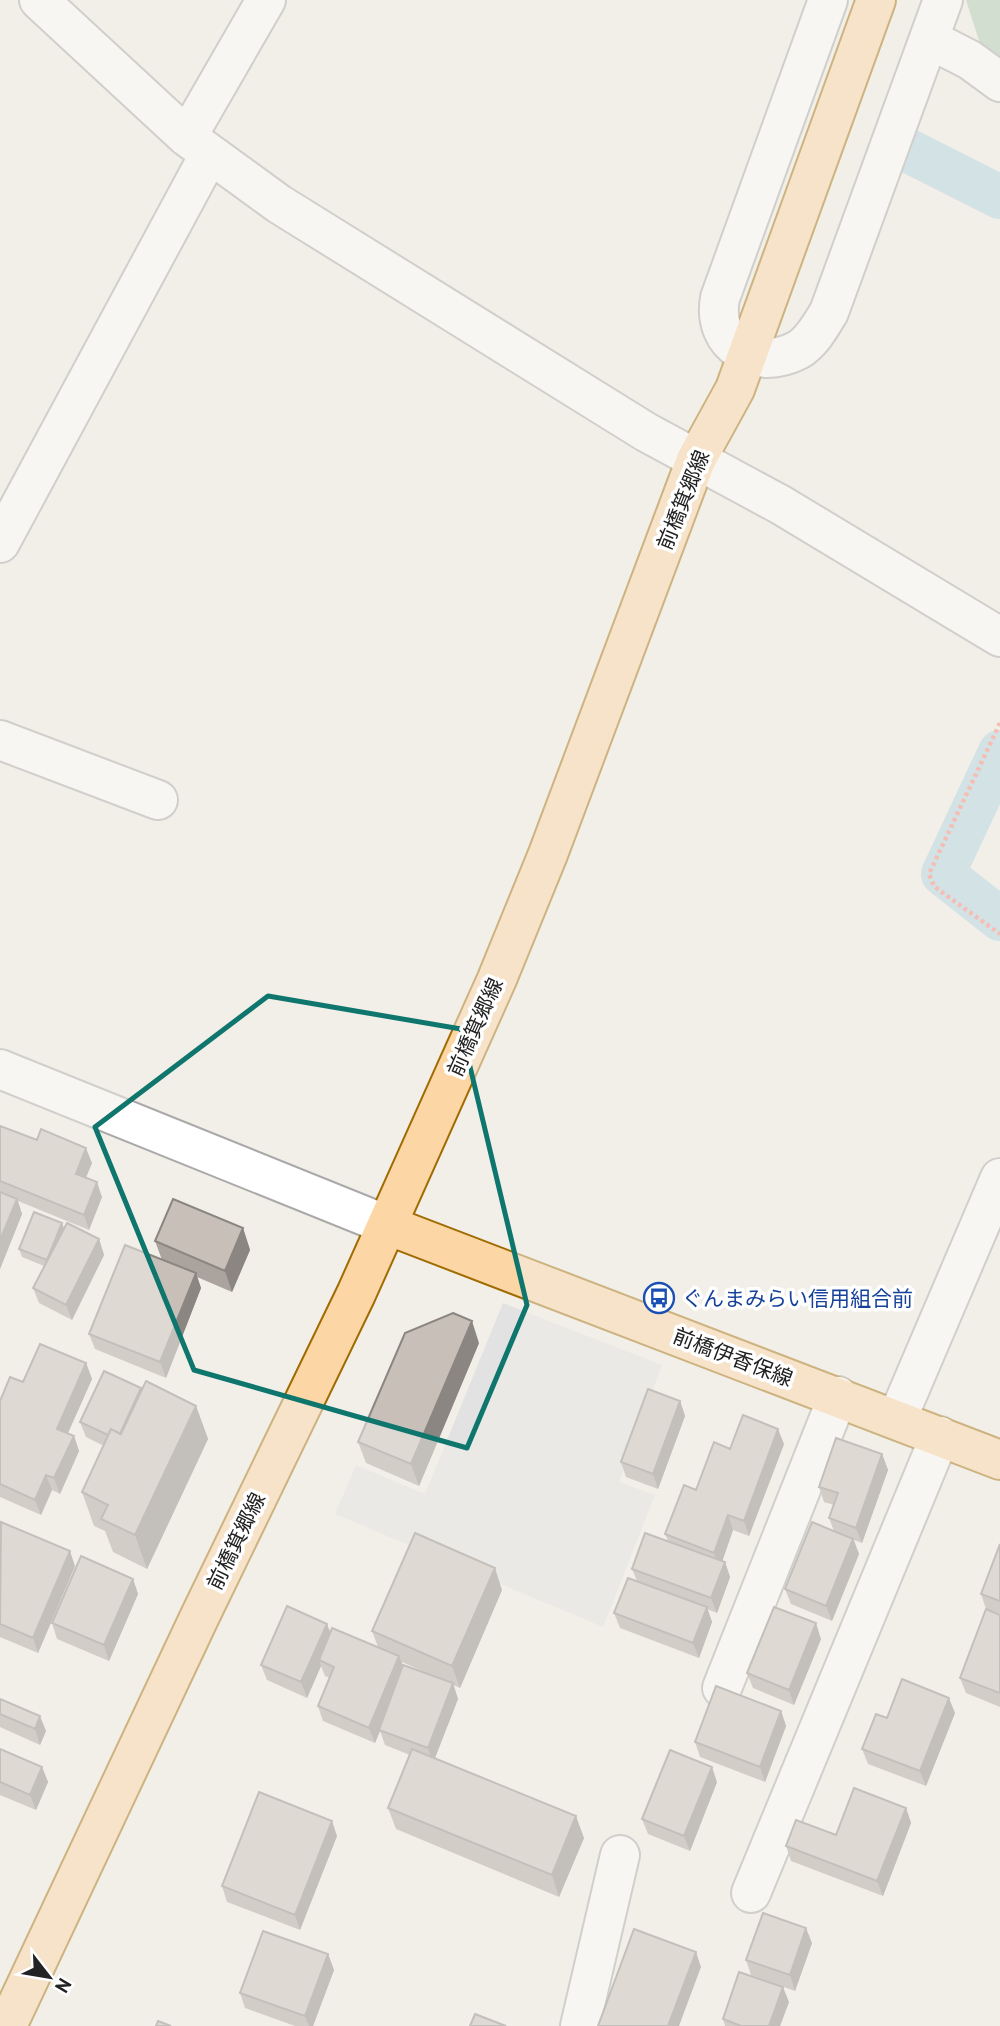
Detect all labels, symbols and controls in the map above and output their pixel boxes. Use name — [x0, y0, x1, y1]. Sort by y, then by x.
street label: 前橋箕郷線 — [651, 446, 715, 554]
street label: 前橋箕郷線 — [441, 974, 509, 1080]
bus stop icon: ぐんまみらい信用組合前 — [642, 1281, 676, 1315]
place label: ぐんまみらい信用組合前 — [682, 1285, 913, 1312]
street label: 前橋伊香保線 — [669, 1322, 797, 1392]
street label: 前橋箕郷線 — [201, 1488, 271, 1594]
north arrow — [14, 1942, 84, 2012]
text: N — [50, 1974, 77, 1997]

